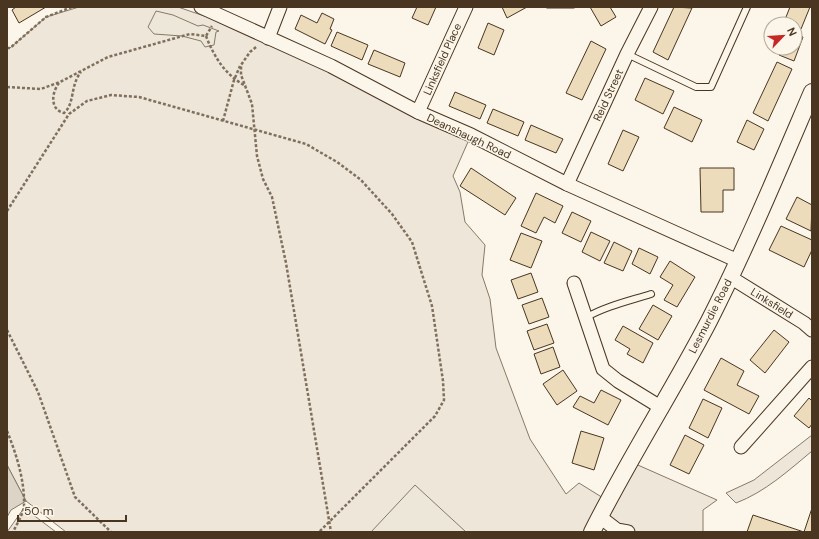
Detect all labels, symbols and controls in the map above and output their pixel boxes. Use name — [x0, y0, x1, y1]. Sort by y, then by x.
north arrow — [763, 16, 803, 56]
street label: Linksfield Place — [420, 21, 464, 97]
text: N — [784, 25, 800, 38]
street label: Reid Street — [590, 67, 626, 123]
street label: Deanshaugh Road — [425, 110, 513, 162]
street label: Lesmurdie Road — [685, 276, 735, 356]
street label: Linksfield — [748, 285, 796, 322]
scale bar — [18, 497, 126, 523]
text: 50 m — [24, 503, 53, 519]

